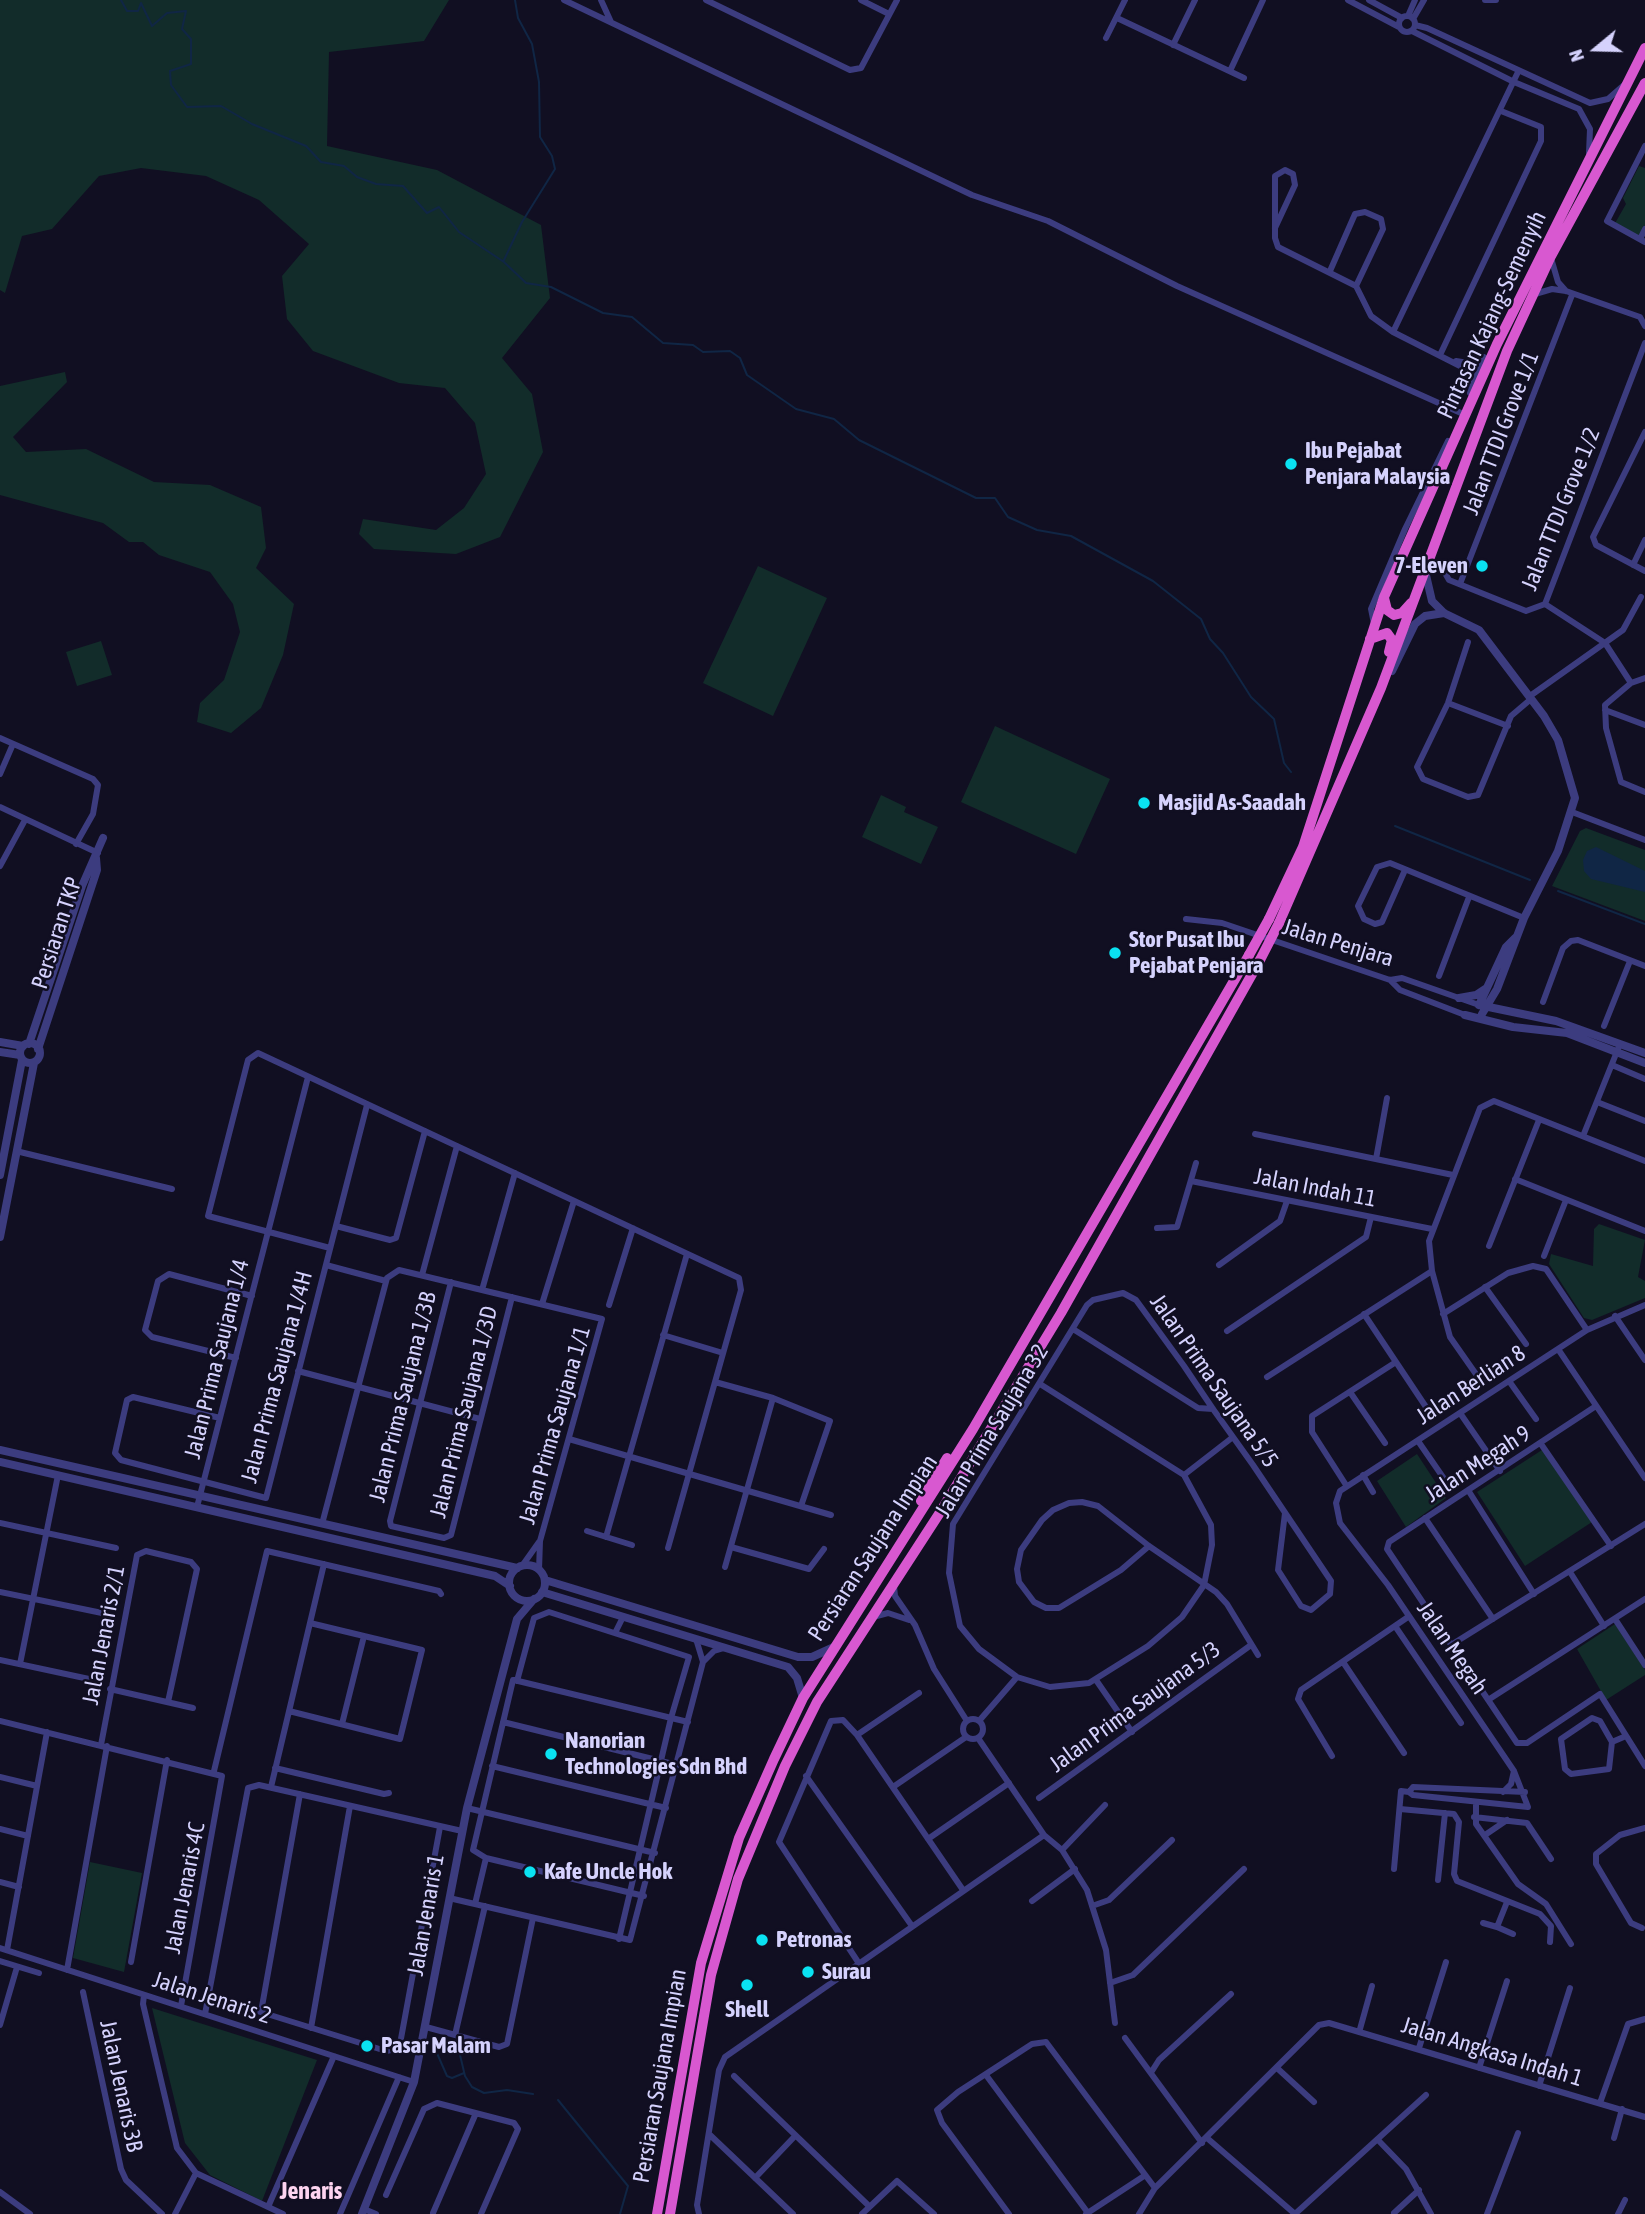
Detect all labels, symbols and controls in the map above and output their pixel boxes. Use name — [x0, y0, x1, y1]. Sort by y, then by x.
north arrow — [1561, 14, 1631, 84]
text: N — [1564, 47, 1588, 65]
street label: Pintasan Kajang-Semenyih — [1432, 207, 1552, 423]
street label: Jalan TTDI Grove 1/1 — [1457, 347, 1545, 519]
street label: Jalan TTDI Grove 1/2 — [1516, 424, 1606, 594]
place label: Ibu Pejabat Penjara Malaysia — [1305, 437, 1450, 491]
marker: Ibu Pejabat Penjara Malaysia — [1283, 456, 1299, 472]
place label: 7-Eleven — [1395, 552, 1468, 580]
marker: 7-Eleven — [1474, 558, 1490, 574]
place label: Masjid As-Saadah — [1158, 789, 1306, 817]
marker: Masjid As-Saadah — [1136, 795, 1152, 811]
street label: Persiaran TKP — [26, 873, 88, 993]
street label: Jalan Penjara — [1279, 913, 1397, 973]
place label: Stor Pusat Ibu Pejabat Penjara — [1129, 926, 1263, 980]
marker: Stor Pusat Ibu Pejabat Penjara — [1107, 945, 1123, 961]
street label: Jalan Indah 11 — [1252, 1163, 1378, 1213]
street label: Jalan Prima Saujana 1/4 — [179, 1256, 255, 1462]
street label: Jalan Prima Saujana 1/4H — [235, 1268, 319, 1486]
street label: Jalan Prima Saujana 1/3B — [364, 1289, 442, 1505]
street label: Jalan Prima Saujana 5/5 — [1144, 1289, 1284, 1473]
street label: Jalan Prima Saujana 1/3D — [424, 1303, 504, 1521]
street label: Jalan Prima Saujana 1/1 — [514, 1323, 596, 1527]
street label: Jalan Prima Saujana 32 — [929, 1339, 1055, 1523]
street label: Jalan Berlian 8 — [1411, 1340, 1531, 1430]
street label: Jalan Megah 9 — [1420, 1420, 1536, 1508]
street label: Persiaran Saujana Impian — [802, 1450, 944, 1646]
street label: Jalan Jenaris 2/1 — [77, 1563, 131, 1707]
street label: Jalan Megah — [1411, 1596, 1493, 1700]
street label: Jalan Prima Saujana 5/3 — [1044, 1636, 1226, 1778]
place label: Nanorian Technologies Sdn Bhd — [565, 1727, 747, 1781]
marker: Nanorian Technologies Sdn Bhd — [543, 1746, 559, 1762]
street label: Jalan Jenaris 4C — [159, 1820, 211, 1956]
street label: Jalan Jenaris 1 — [402, 1852, 450, 1978]
place label: Kafe Uncle Hok — [544, 1858, 672, 1886]
marker: Kafe Uncle Hok — [522, 1864, 538, 1880]
place label: Petronas — [776, 1926, 852, 1954]
marker: Petronas — [754, 1932, 770, 1948]
place label: Surau — [822, 1958, 871, 1986]
marker: Surau — [800, 1964, 816, 1980]
street label: Jalan Jenaris 2 — [149, 1966, 275, 2030]
street label: Persiaran Saujana Impian — [628, 1967, 692, 2185]
marker: Shell — [739, 1977, 755, 1993]
place label: Shell — [725, 1996, 769, 2024]
street label: Jalan Angkasa Indah 1 — [1398, 2011, 1586, 2093]
street label: Jalan Jenaris 3B — [94, 2018, 148, 2154]
place label: Pasar Malam — [381, 2032, 491, 2060]
marker: Pasar Malam — [359, 2038, 375, 2054]
district label: Jenaris — [280, 2177, 342, 2205]

